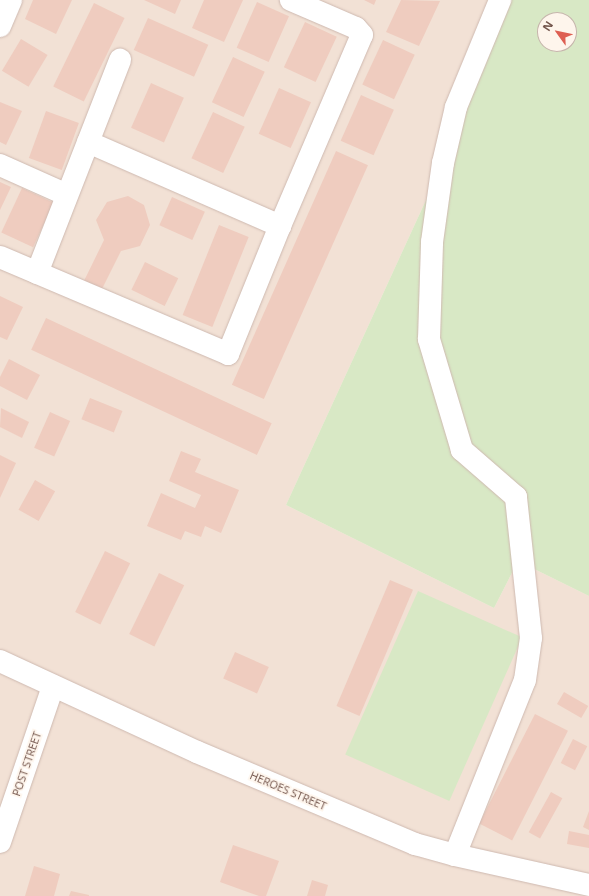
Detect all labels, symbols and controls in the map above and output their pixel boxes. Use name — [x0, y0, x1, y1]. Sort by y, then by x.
north arrow — [537, 12, 577, 52]
text: N — [539, 18, 556, 34]
street label: POST STREET — [10, 730, 44, 798]
street label: HEROES STREET — [248, 769, 328, 813]

